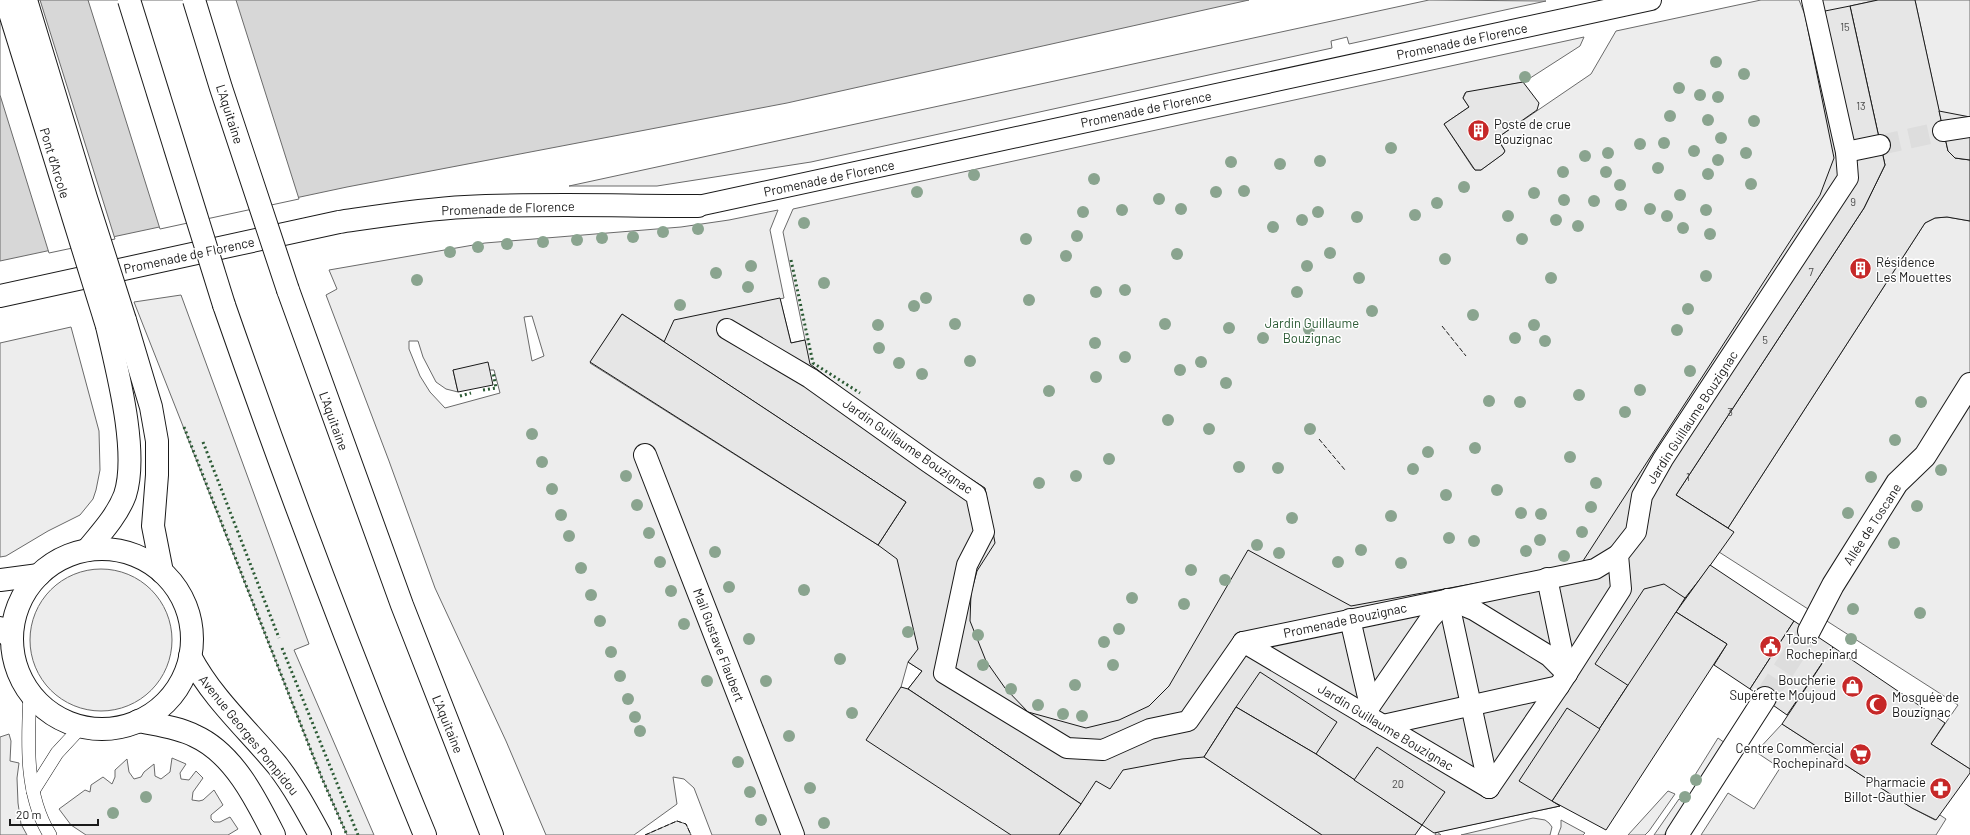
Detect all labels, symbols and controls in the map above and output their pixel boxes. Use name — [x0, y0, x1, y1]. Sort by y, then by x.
street label: Promenade de Florence — [1395, 19, 1529, 63]
house number: 15 — [1840, 20, 1850, 33]
street label: L'Aquitaine — [213, 82, 247, 146]
street label: Promenade de Florence — [1079, 87, 1213, 131]
house number: 13 — [1856, 99, 1866, 112]
place label: Poste de crue Bouzignac — [1494, 116, 1571, 147]
building icon: Poste de crue Bouzignac — [1465, 118, 1491, 144]
street label: Pont d'Arcole — [37, 126, 73, 200]
street label: Promenade de Florence — [762, 156, 896, 200]
house number: 9 — [1850, 195, 1856, 208]
street label: Promenade de Florence — [441, 198, 575, 218]
street label: Promenade de Florence — [122, 233, 256, 277]
place label: Résidence Les Mouettes — [1876, 254, 1952, 285]
building icon: Résidence Les Mouettes — [1847, 256, 1873, 282]
house number: 7 — [1808, 265, 1814, 278]
park label: Jardin Guillaume Bouzignac — [1265, 315, 1359, 346]
house number: 5 — [1762, 333, 1768, 346]
street label: Jardin Guillaume Bouzignac — [1643, 347, 1741, 487]
street label: L'Aquitaine — [316, 389, 352, 453]
street label: Jardin Guillaume Bouzignac — [840, 395, 976, 497]
house number: 3 — [1727, 405, 1733, 418]
house number: 1 — [1686, 470, 1690, 483]
street label: Allée de Toscane — [1840, 480, 1904, 568]
street label: Mail Gustave Flaubert — [690, 586, 748, 704]
street label: Promenade Bouzignac — [1282, 599, 1409, 641]
place label: Tours Rochepinard — [1786, 631, 1858, 662]
public building icon: Tours Rochepinard — [1758, 633, 1784, 659]
street label: Avenue Georges Pompidou — [196, 672, 302, 798]
place label: Boucherie Supérette Moujoud — [1729, 672, 1836, 703]
shop icon: Boucherie Supérette Moujoud — [1839, 674, 1865, 700]
street label: Jardin Guillaume Bouzignac — [1315, 680, 1457, 774]
place label: Mosquée de Bouzignac — [1892, 689, 1959, 720]
mosque icon: Mosquée de Bouzignac — [1864, 691, 1890, 717]
street label: L'Aquitaine — [429, 693, 467, 756]
place label: Centre Commercial Rochepinard — [1736, 740, 1844, 771]
supermarket icon: Centre Commercial Rochepinard — [1847, 742, 1873, 768]
place label: Pharmacie Billot-Gauthier — [1844, 774, 1926, 805]
pharmacy icon: Pharmacie Billot-Gauthier — [1928, 776, 1954, 802]
house number: 20 — [1392, 777, 1404, 790]
scale bar — [10, 801, 98, 827]
text: 20 m — [16, 807, 42, 821]

